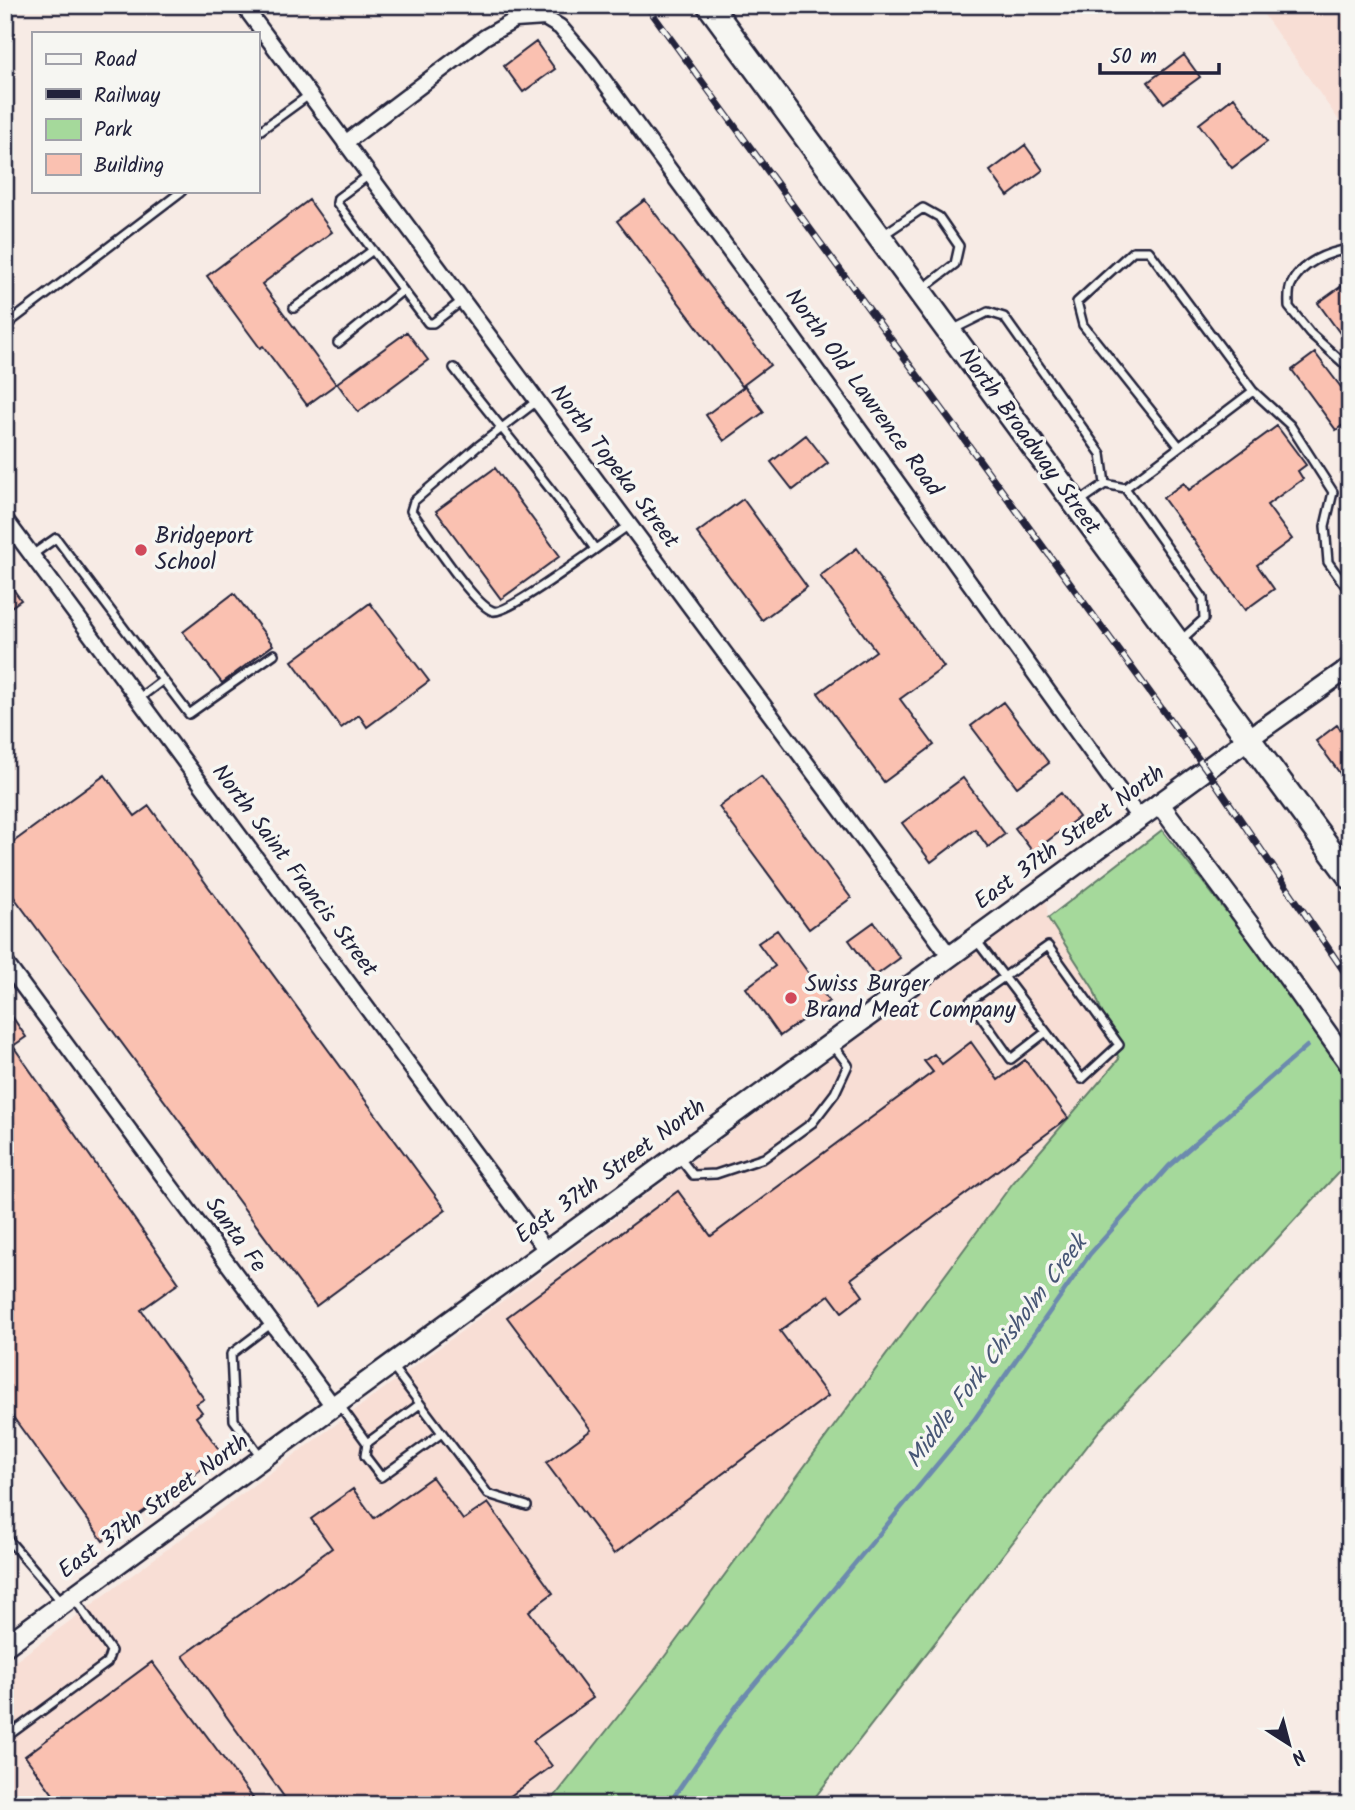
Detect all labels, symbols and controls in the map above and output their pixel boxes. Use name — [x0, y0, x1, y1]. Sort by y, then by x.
legend — [32, 32, 259, 192]
scale bar — [1100, 32, 1218, 76]
text: 50 m — [1110, 41, 1157, 74]
text: Road — [94, 44, 137, 77]
text: Railway — [94, 80, 160, 113]
text: Park — [94, 114, 132, 147]
text: Building — [94, 150, 164, 183]
street label: North Old Lawrence Road — [775, 282, 951, 505]
street label: North Broadway Street — [949, 341, 1110, 544]
street label: North Topeka Street — [540, 377, 688, 557]
place label: Bridgeport School — [155, 519, 255, 581]
marker: Bridgeport School — [133, 542, 149, 558]
street label: East 37th Street North — [967, 756, 1173, 920]
street label: North Saint Francis Street — [202, 757, 387, 986]
place label: Swiss Burger Brand Meat Company — [805, 967, 1016, 1029]
marker: Swiss Burger Brand Meat Company — [783, 990, 799, 1006]
street label: East 37th Street North — [508, 1090, 714, 1254]
street label: Santa Fe — [195, 1189, 275, 1281]
water label: Middle Fork Chisholm Creek — [896, 1224, 1100, 1477]
street label: East 37th Street North — [51, 1425, 257, 1589]
north arrow — [1254, 1708, 1324, 1778]
text: N — [1284, 1740, 1311, 1772]

